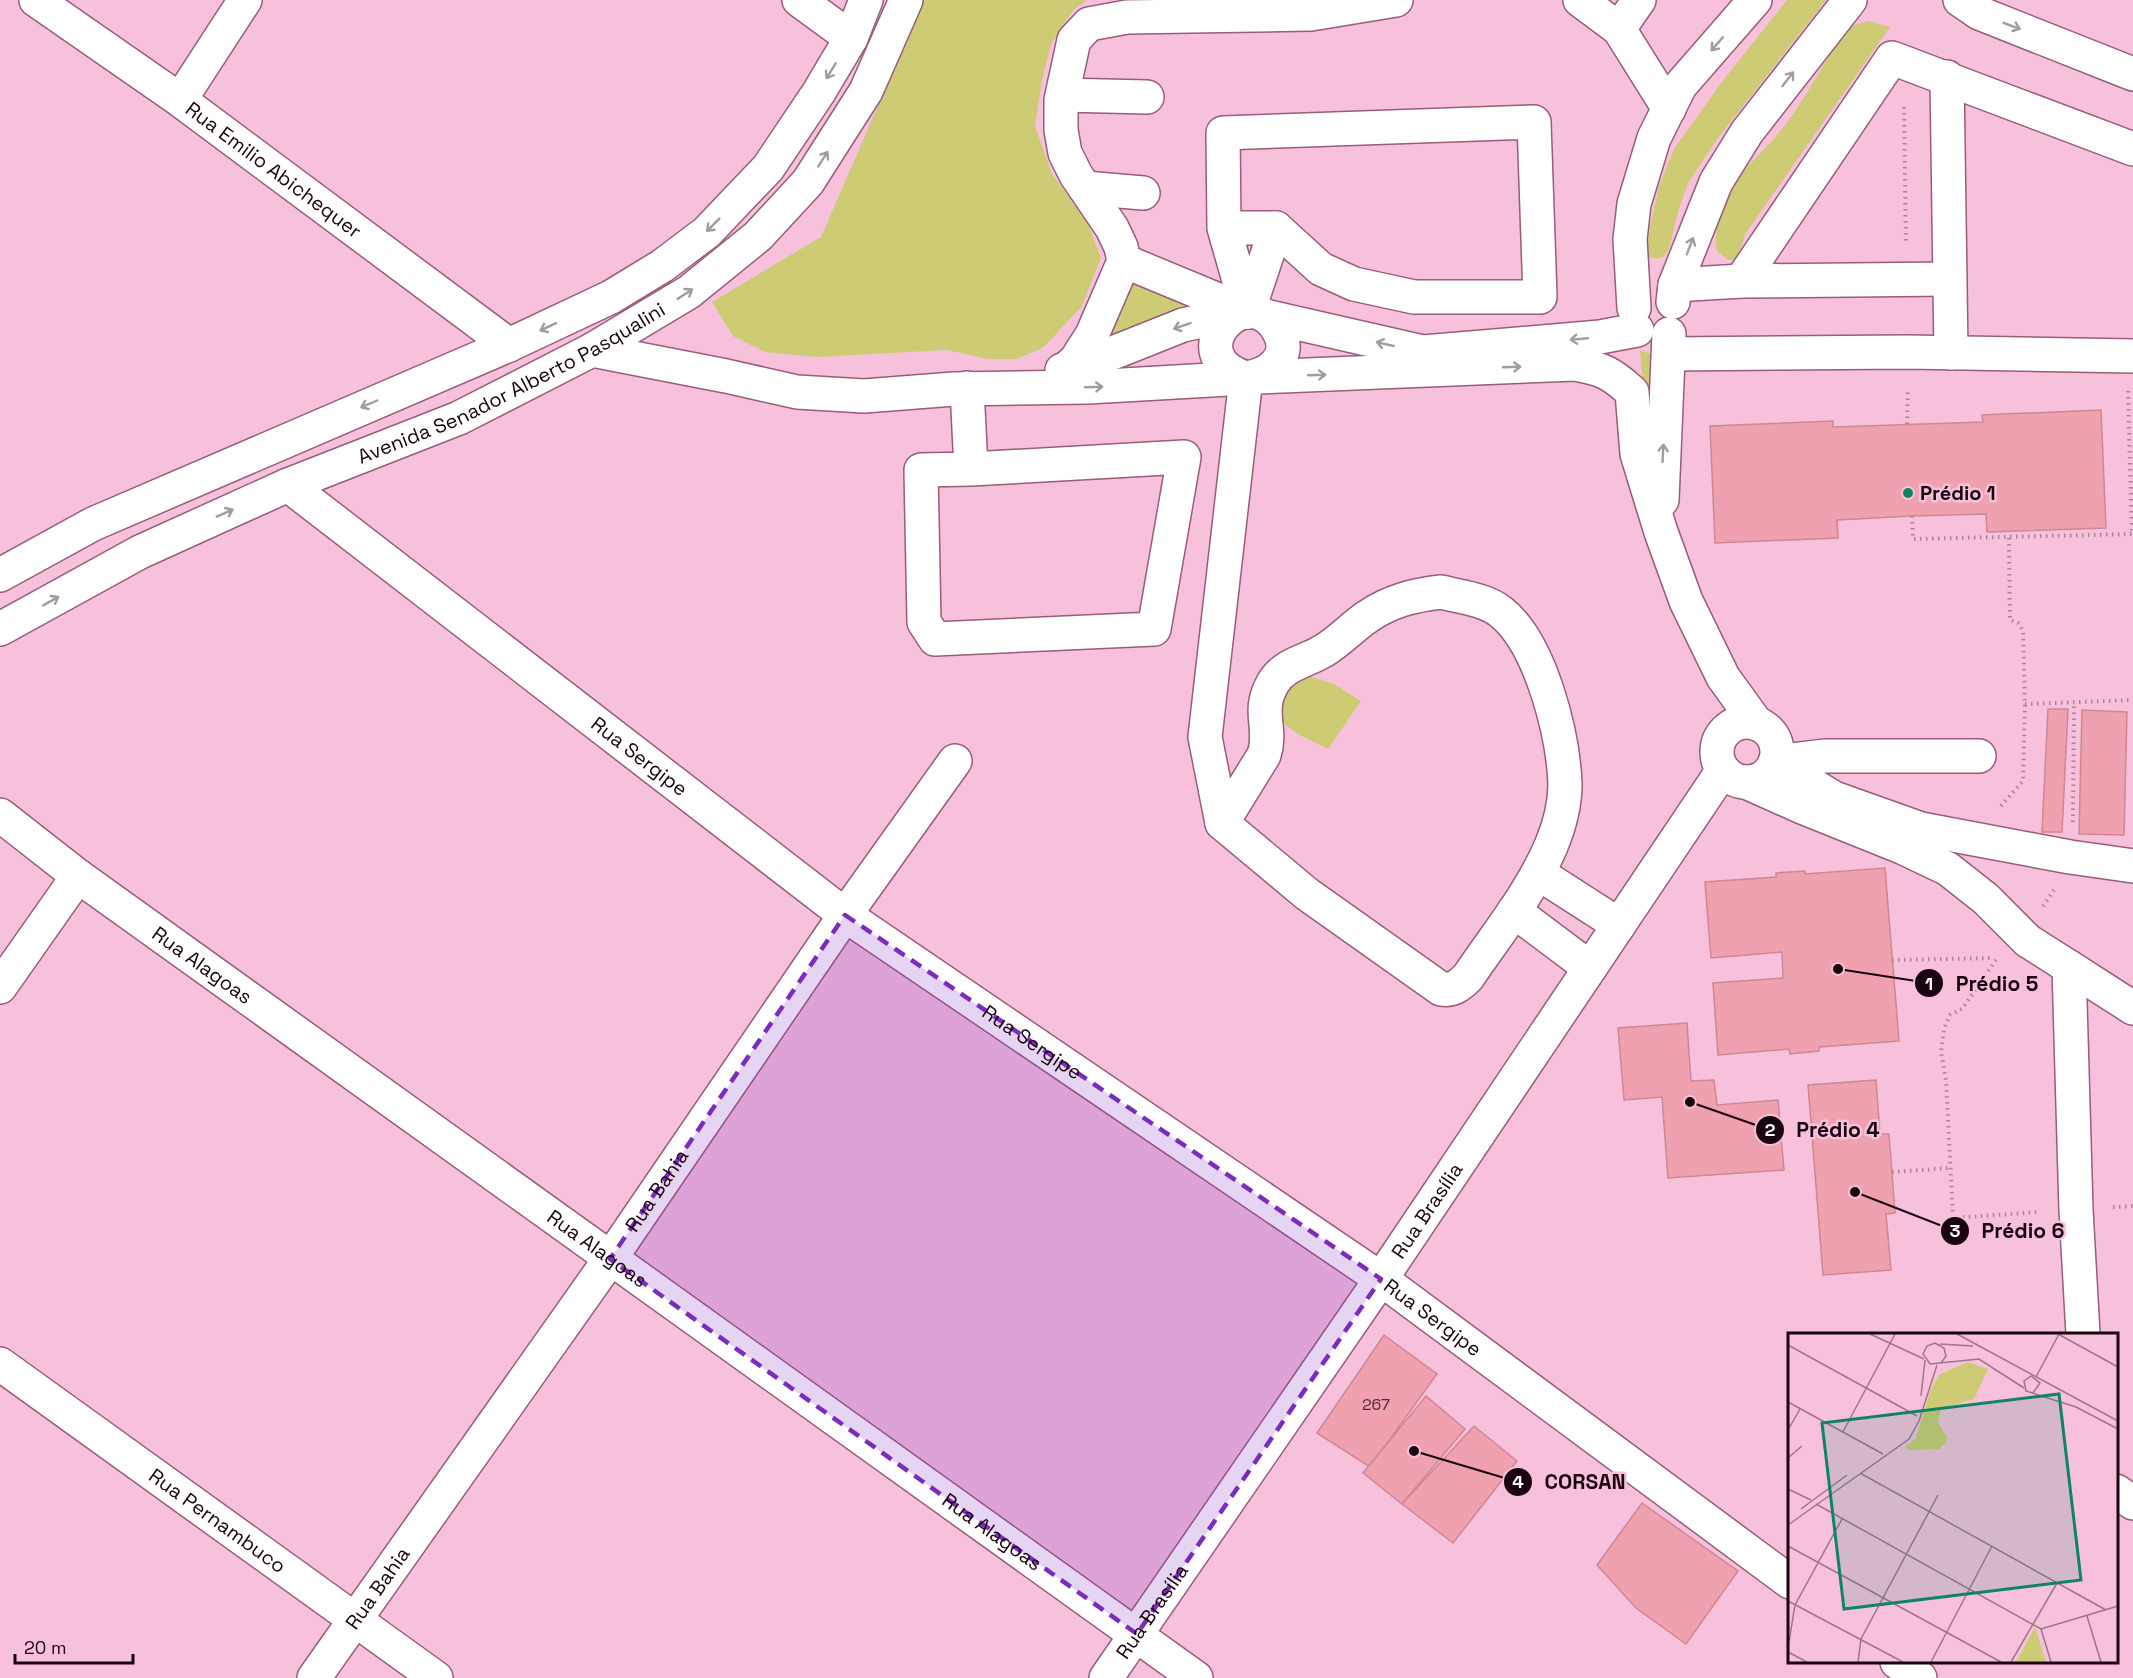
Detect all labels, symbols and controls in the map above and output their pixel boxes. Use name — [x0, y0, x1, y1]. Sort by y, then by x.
one-way arrow — [2002, 21, 2021, 32]
one-way arrow — [1710, 36, 1723, 52]
one-way arrow — [825, 62, 837, 79]
one-way arrow — [1782, 72, 1794, 88]
street label: Rua Emilio Abichequer — [180, 96, 367, 244]
one-way arrow — [817, 151, 829, 167]
one-way arrow — [706, 218, 721, 233]
one-way arrow — [1685, 237, 1696, 256]
one-way arrow — [676, 288, 692, 300]
street label: Avenida Senador Alberto Pasqualini — [354, 296, 670, 469]
one-way arrow — [539, 321, 557, 333]
one-way arrow — [1173, 321, 1192, 332]
one-way arrow — [1569, 334, 1589, 345]
one-way arrow — [1376, 337, 1395, 349]
one-way arrow — [1501, 361, 1521, 372]
one-way arrow — [1307, 369, 1327, 380]
one-way arrow — [1083, 381, 1103, 392]
one-way arrow — [361, 399, 379, 411]
one-way arrow — [1657, 443, 1668, 463]
place label: Prédio 1 — [1920, 480, 1996, 506]
marker: Prédio 1 — [1901, 486, 1915, 500]
one-way arrow — [216, 507, 234, 519]
one-way arrow — [42, 595, 59, 607]
street label: Rua Sergipe — [586, 711, 693, 802]
street label: Rua Alagoas — [147, 920, 257, 1010]
callout: Prédio 5 — [1914, 964, 2050, 1003]
text: Prédio 5 — [1956, 970, 2038, 997]
text: 1 — [1925, 972, 1933, 995]
street label: Rua Sergipe — [977, 999, 1087, 1085]
callout: Prédio 4 — [1755, 1111, 1892, 1150]
text: Prédio 4 — [1796, 1116, 1880, 1143]
text: 2 — [1765, 1118, 1776, 1141]
street label: Rua Bahia — [619, 1144, 694, 1237]
street label: Rua Brasília — [1385, 1158, 1468, 1264]
street label: Rua Alagoas — [542, 1204, 652, 1293]
callout: Prédio 6 — [1940, 1211, 2077, 1250]
text: Prédio 6 — [1982, 1217, 2064, 1244]
text: 3 — [1950, 1219, 1961, 1242]
street label: Rua Sergipe — [1379, 1273, 1487, 1362]
inset map — [1788, 1333, 2118, 1663]
house number: 267 — [1362, 1394, 1390, 1415]
street label: Rua Pernambuco — [144, 1462, 291, 1579]
callout: CORSAN — [1503, 1462, 1638, 1501]
text: CORSAN — [1544, 1468, 1626, 1495]
text: 4 — [1512, 1470, 1524, 1493]
street label: Rua Alagoas — [937, 1487, 1047, 1576]
street label: Rua Bahia — [339, 1542, 415, 1634]
street label: Rua Brasília — [1110, 1559, 1194, 1664]
scale bar — [15, 1627, 134, 1665]
text: 20 m — [24, 1636, 67, 1659]

